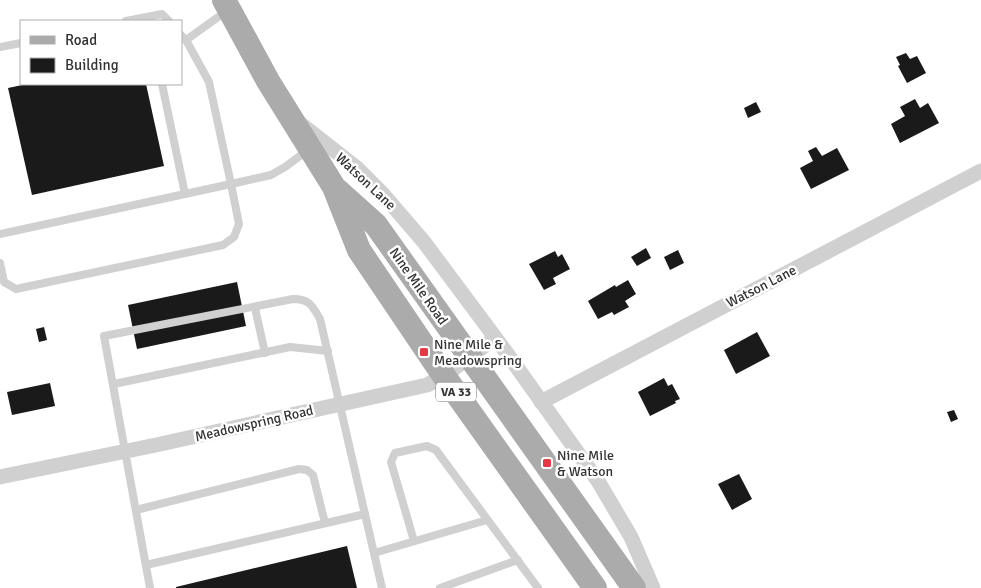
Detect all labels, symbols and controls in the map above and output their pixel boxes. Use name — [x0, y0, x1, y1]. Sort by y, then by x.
legend — [20, 20, 182, 85]
text: Road — [65, 31, 97, 49]
text: Building — [65, 56, 119, 74]
street label: Watson Lane — [332, 149, 399, 214]
street label: Nine Mile Road — [386, 244, 451, 328]
street label: Watson Lane — [723, 262, 799, 311]
place label: Nine Mile & Meadowspring — [434, 336, 522, 369]
marker: Nine Mile & Meadowspring — [418, 346, 430, 358]
road number: VA 33 — [436, 382, 476, 402]
street label: Meadowspring Road — [193, 402, 315, 445]
place label: Nine Mile & Watson — [557, 447, 614, 480]
marker: Nine Mile & Watson — [541, 457, 553, 469]

